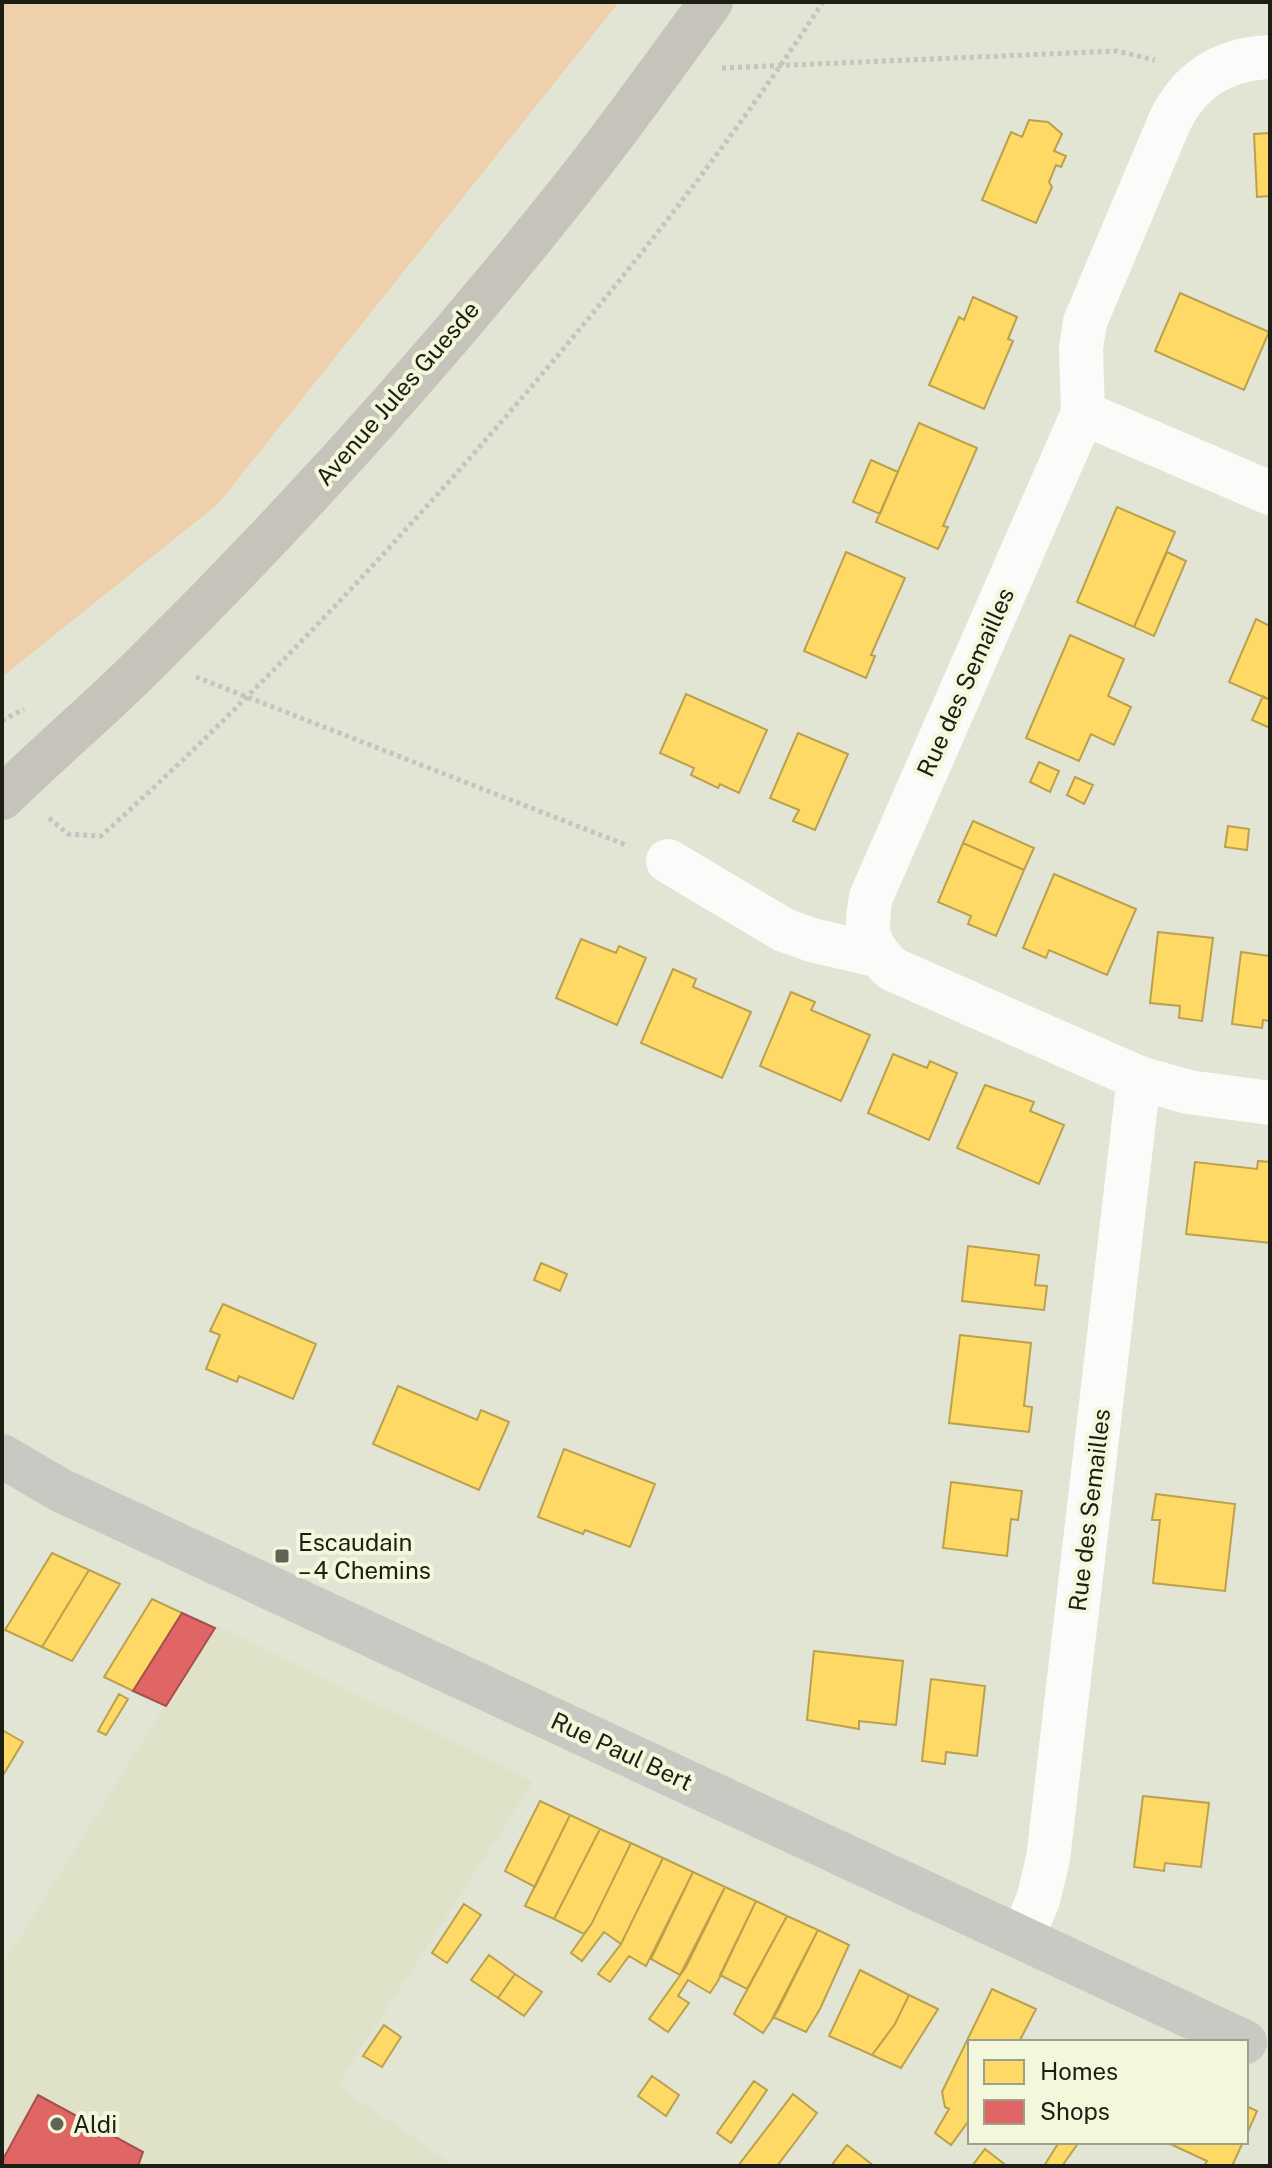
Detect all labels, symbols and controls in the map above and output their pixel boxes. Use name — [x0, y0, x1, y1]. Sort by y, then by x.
street label: Avenue Jules Guesde — [309, 295, 485, 491]
street label: Rue des Semailles — [911, 583, 1019, 781]
street label: Rue des Semailles — [1063, 1407, 1115, 1613]
place label: Escaudain – 4 Chemins — [298, 1528, 431, 1584]
marker: Escaudain – 4 Chemins — [273, 1547, 291, 1565]
street label: Rue Paul Bert — [547, 1706, 697, 1796]
legend — [968, 2040, 1248, 2144]
text: Homes — [1040, 2057, 1118, 2085]
text: Shops — [1040, 2097, 1110, 2125]
place label: Aldi — [73, 2110, 117, 2138]
marker: Aldi — [48, 2115, 66, 2133]

